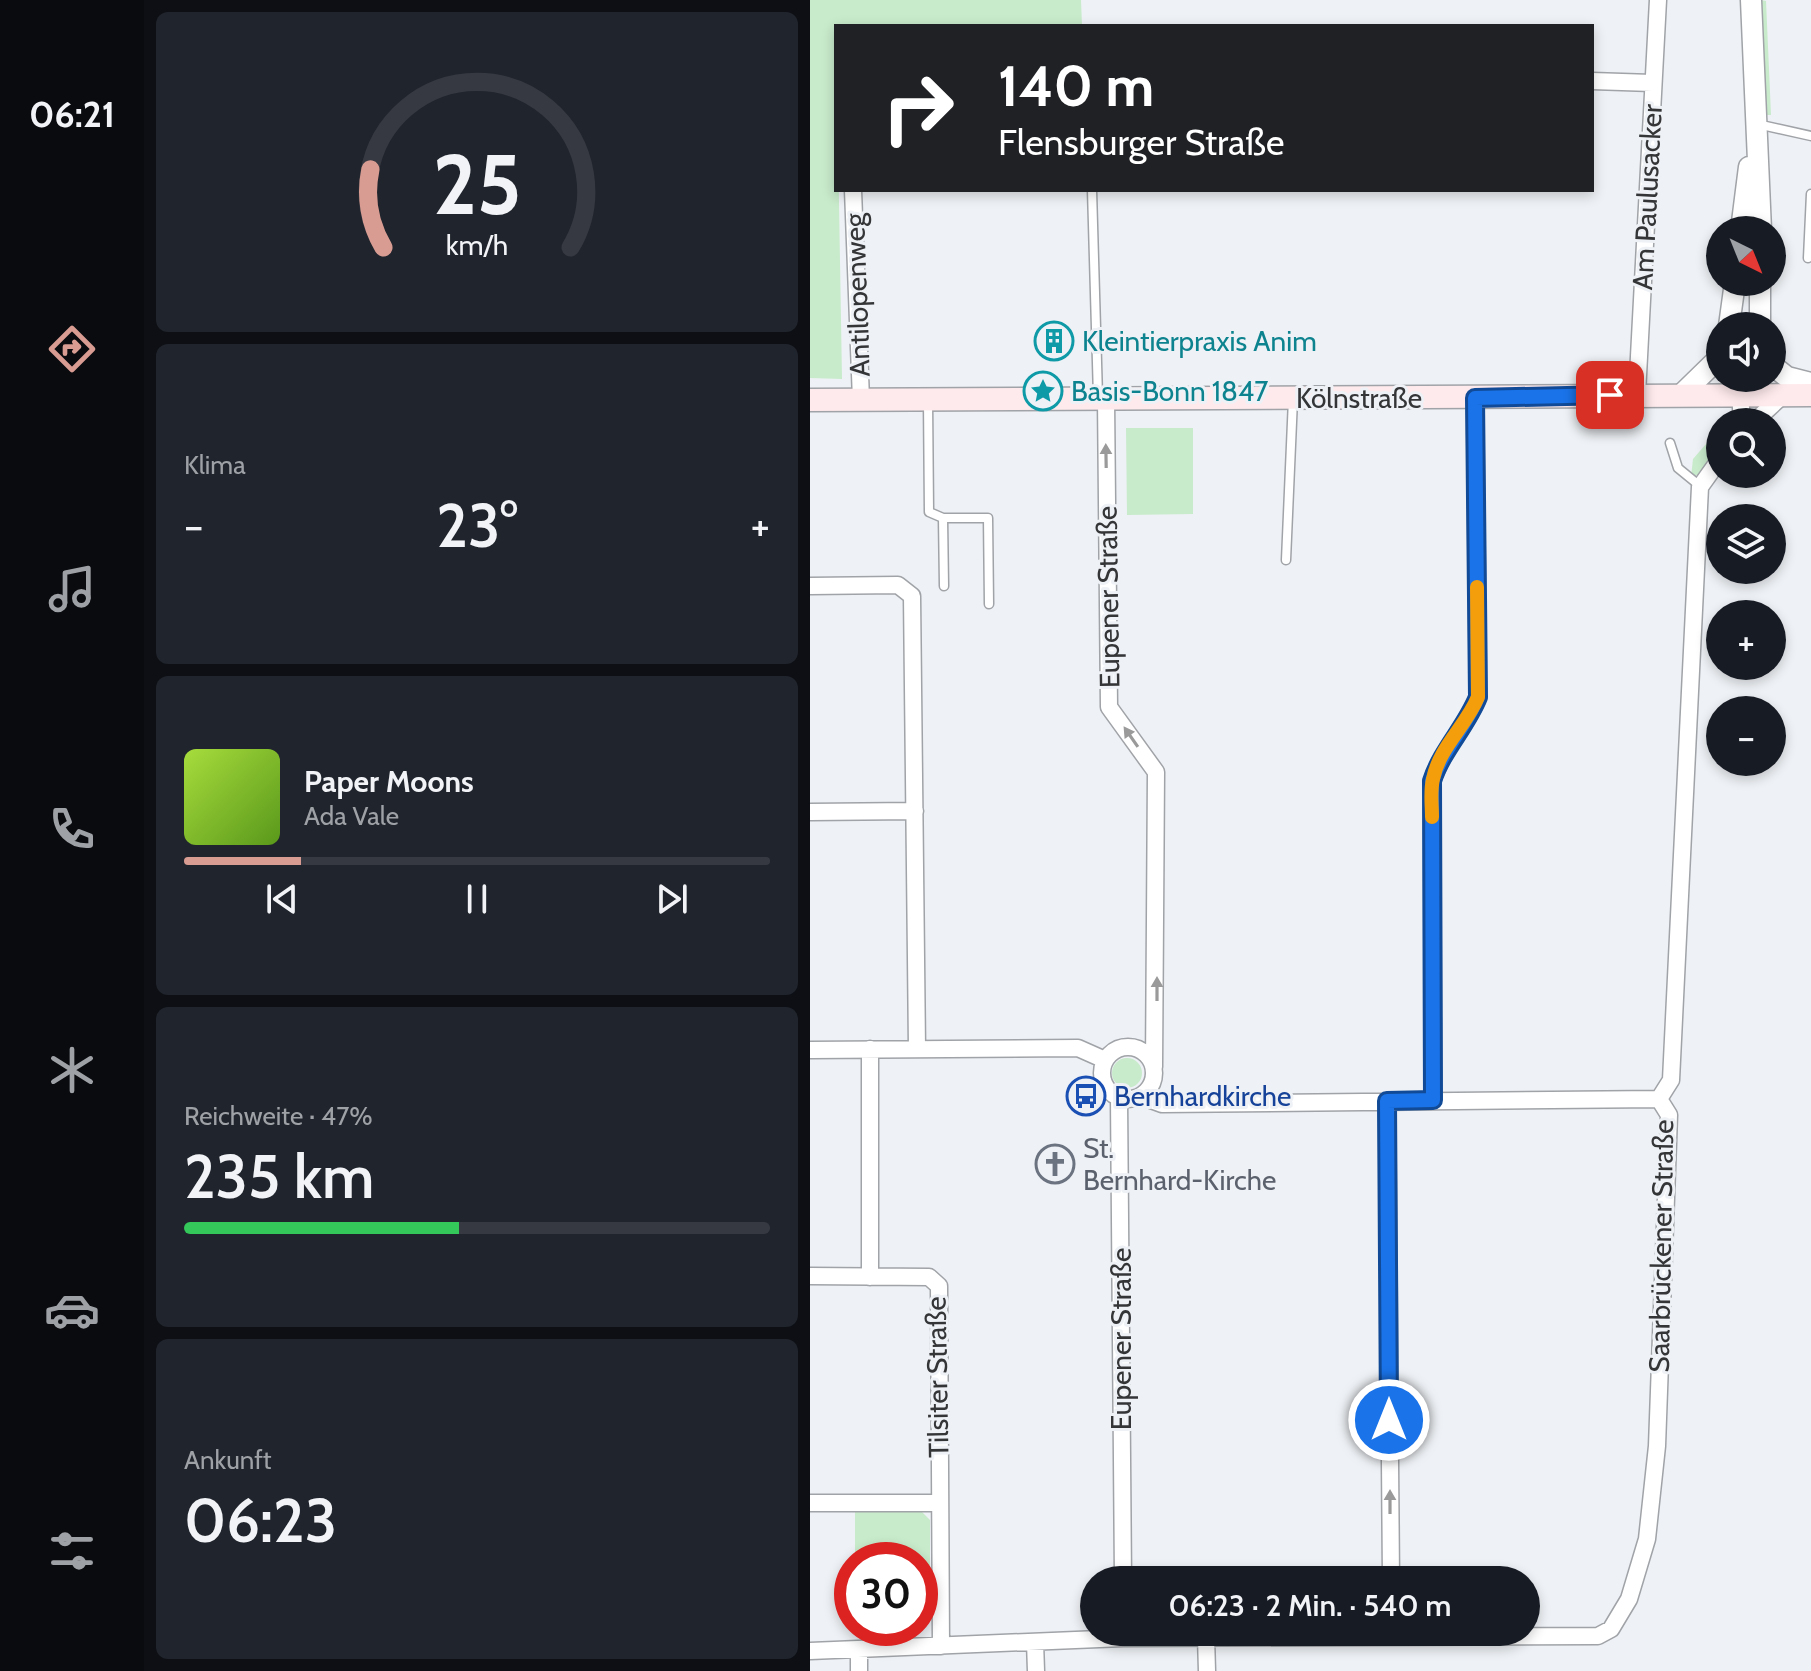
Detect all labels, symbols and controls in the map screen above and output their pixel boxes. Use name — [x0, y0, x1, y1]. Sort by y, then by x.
text: 140 m — [998, 52, 1154, 120]
icon: right — [866, 56, 970, 160]
text: 06:21 — [29, 92, 115, 136]
street label: Am Paulusacker — [1625, 103, 1669, 291]
text: Flensburger Straße — [998, 120, 1285, 164]
text: 25 — [433, 133, 521, 234]
street label: Antilopenweg — [837, 212, 877, 377]
north arrow — [1706, 216, 1786, 296]
map controls — [1706, 216, 1786, 776]
text: km/h — [446, 227, 508, 262]
button: sound — [1706, 312, 1786, 392]
building icon: Kleintierpraxis Anim — [1033, 320, 1075, 362]
icon: directions — [44, 321, 100, 377]
place label: Kleintierpraxis Anim — [1082, 324, 1317, 358]
pin — [1576, 361, 1644, 429]
place icon: Basis-Bonn 1847 — [1022, 370, 1064, 412]
icon: arrive — [1588, 373, 1632, 417]
place label: Basis-Bonn 1847 — [1071, 374, 1268, 408]
street label: Kölnstraße — [1296, 381, 1422, 415]
button: search — [1706, 408, 1786, 488]
one-way arrow — [1100, 443, 1112, 468]
text: Klima — [184, 449, 246, 481]
text: 23° — [436, 489, 518, 562]
text: − — [184, 499, 203, 552]
text: + — [751, 499, 770, 552]
button: layers — [1706, 504, 1786, 584]
street label: Eupener Straße — [1089, 505, 1127, 689]
icon: music — [44, 561, 100, 617]
button: + — [1706, 600, 1786, 680]
button: − — [1706, 696, 1786, 776]
one-way arrow — [1124, 727, 1139, 748]
text: Paper Moons — [304, 763, 474, 800]
text: Ada Vale — [304, 800, 399, 832]
icon: phone — [44, 801, 100, 857]
icon: previous — [260, 877, 304, 921]
icon: pause — [455, 877, 499, 921]
icon: next — [650, 877, 694, 921]
one-way arrow — [1151, 976, 1163, 1001]
icon: climate — [44, 1042, 100, 1098]
bus stop icon: Bernhardkirche — [1065, 1075, 1107, 1117]
place label: Bernhardkirche — [1114, 1079, 1291, 1113]
text: Reichweite · 47% — [184, 1100, 373, 1132]
street label: Saarbrückener Straße — [1642, 1119, 1680, 1373]
place label: St. Bernhard-Kirche — [1083, 1131, 1276, 1197]
text: 235 km — [184, 1140, 374, 1213]
church icon: St. Bernhard-Kirche — [1034, 1143, 1076, 1185]
street label: Eupener Straße — [1104, 1248, 1138, 1430]
icon: car — [44, 1282, 100, 1338]
street label: Tilsiter Straße — [919, 1296, 955, 1458]
position arrow — [1347, 1378, 1431, 1462]
text: Ankunft — [184, 1444, 272, 1476]
text: 06:23 — [184, 1484, 337, 1557]
one-way arrow — [1384, 1489, 1396, 1514]
icon: filters — [44, 1523, 100, 1579]
speed limit sign: 30 — [834, 1542, 938, 1646]
text: 06:23 · 2 Min. · 540 m — [1169, 1587, 1451, 1624]

